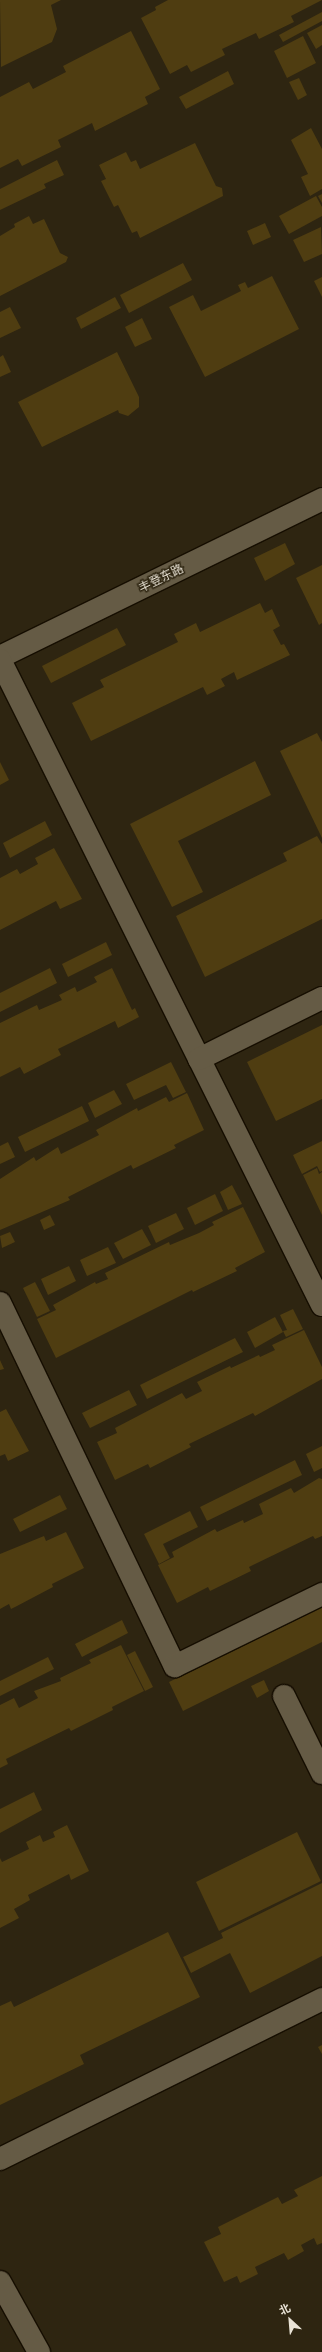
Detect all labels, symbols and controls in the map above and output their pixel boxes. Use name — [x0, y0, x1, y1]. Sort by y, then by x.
street label: 丰登东路 — [136, 561, 186, 595]
north arrow — [270, 2300, 310, 2340]
text: 北 — [276, 2300, 293, 2318]

